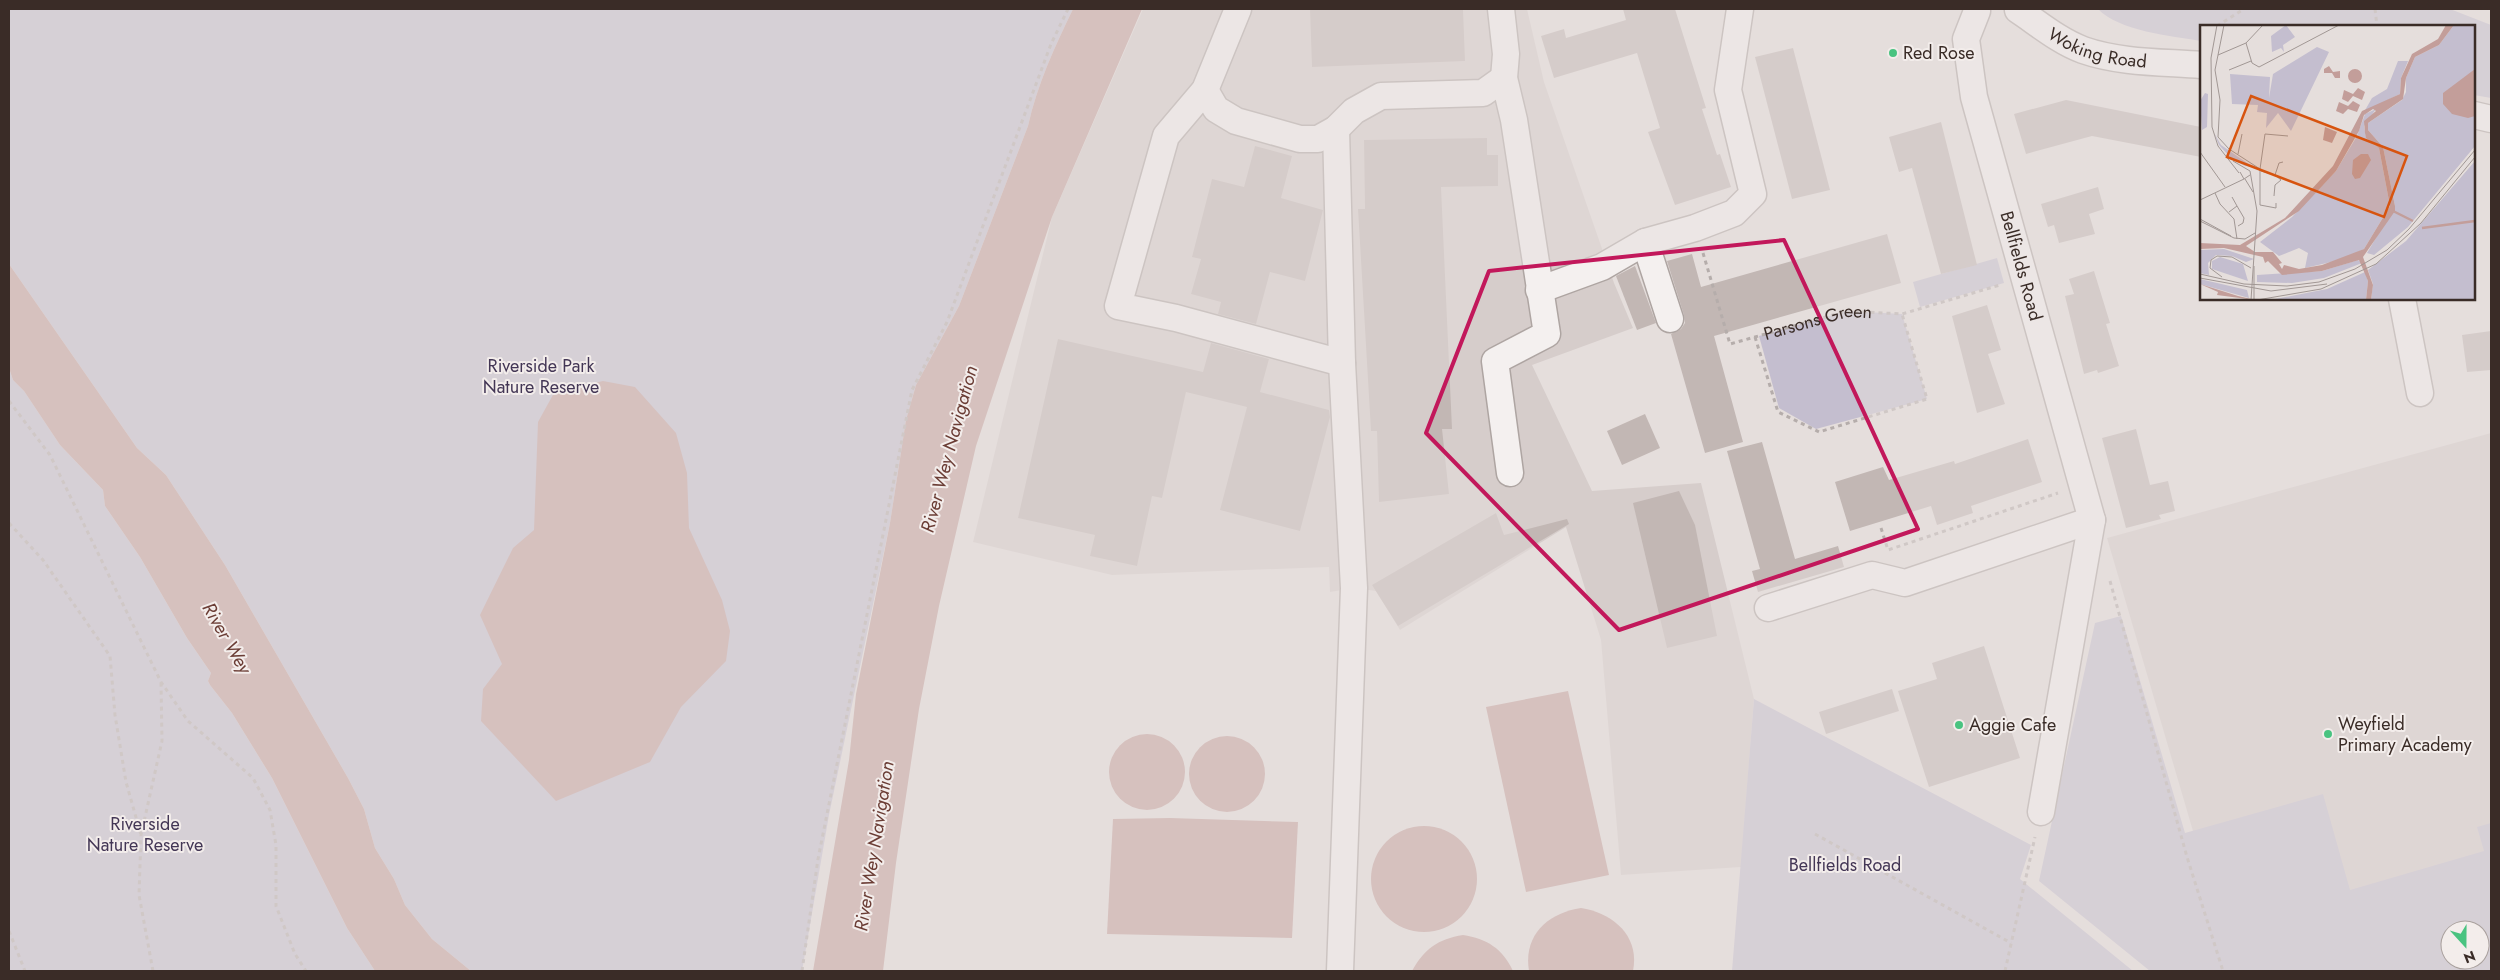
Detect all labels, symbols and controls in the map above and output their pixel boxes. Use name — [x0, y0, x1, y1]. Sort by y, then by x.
street label: Woking Road — [2043, 21, 2148, 75]
inset map — [2200, 25, 2475, 300]
place label: Red Rose — [1903, 40, 1974, 66]
marker: Red Rose — [1887, 47, 1899, 59]
street label: Bellfields Road — [1993, 208, 2049, 324]
street label: Parsons Green — [1761, 298, 1873, 347]
park label: Riverside Park Nature Reserve — [483, 353, 599, 400]
water label: River Wey Navigation — [914, 363, 984, 535]
water label: River Wey — [196, 597, 259, 680]
place label: Weyfield Primary Academy — [2338, 711, 2472, 758]
place label: Aggie Cafe — [1969, 712, 2056, 738]
marker: Aggie Cafe — [1953, 719, 1965, 731]
marker: Weyfield Primary Academy — [2322, 728, 2334, 740]
water label: River Wey Navigation — [847, 759, 901, 933]
park label: Riverside Nature Reserve — [87, 811, 203, 858]
park label: Bellfields Road — [1789, 852, 1901, 878]
north arrow — [2440, 920, 2490, 970]
text: N — [2461, 946, 2478, 968]

